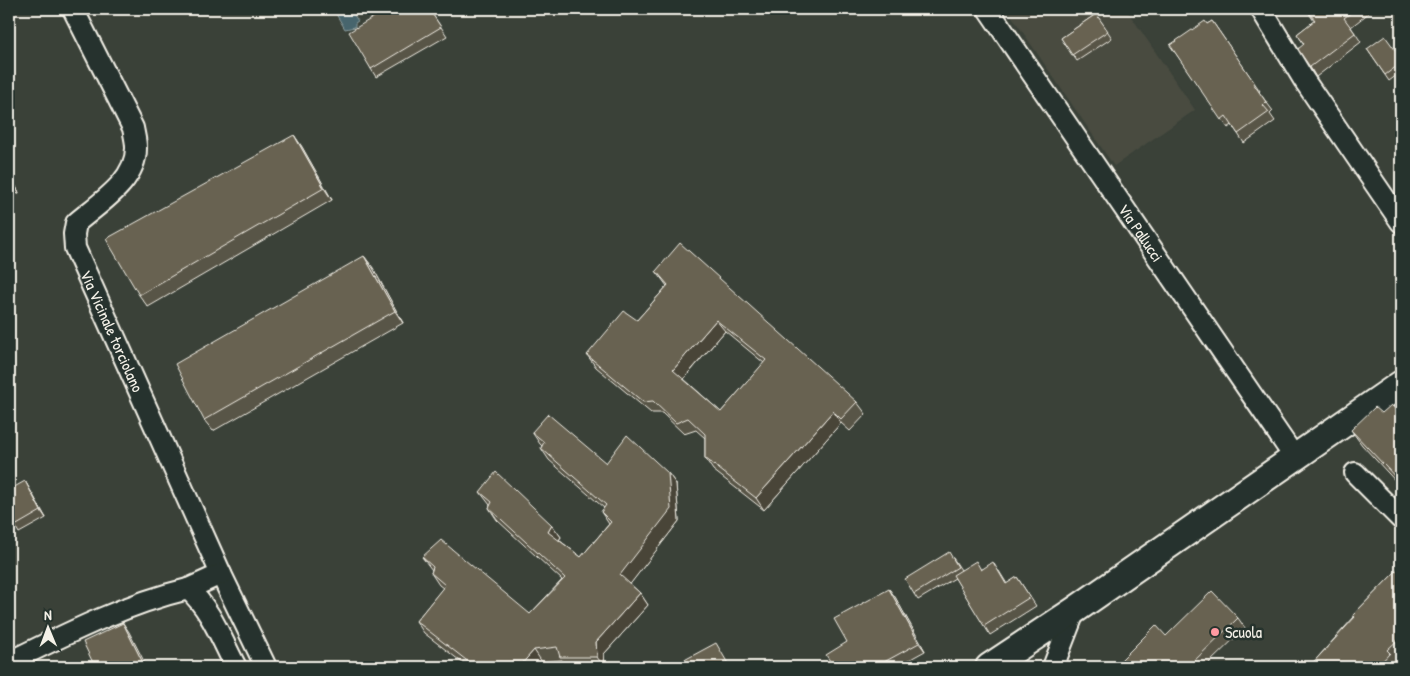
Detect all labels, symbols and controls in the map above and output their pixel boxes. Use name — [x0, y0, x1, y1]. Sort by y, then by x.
street label: Via Pallucci — [1113, 199, 1169, 266]
street label: Via Vicinale torciolano — [75, 266, 149, 396]
north arrow — [22, 604, 72, 654]
text: N — [44, 605, 52, 624]
place label: Scuola — [1225, 621, 1262, 643]
marker: Scuola — [1209, 626, 1221, 638]

